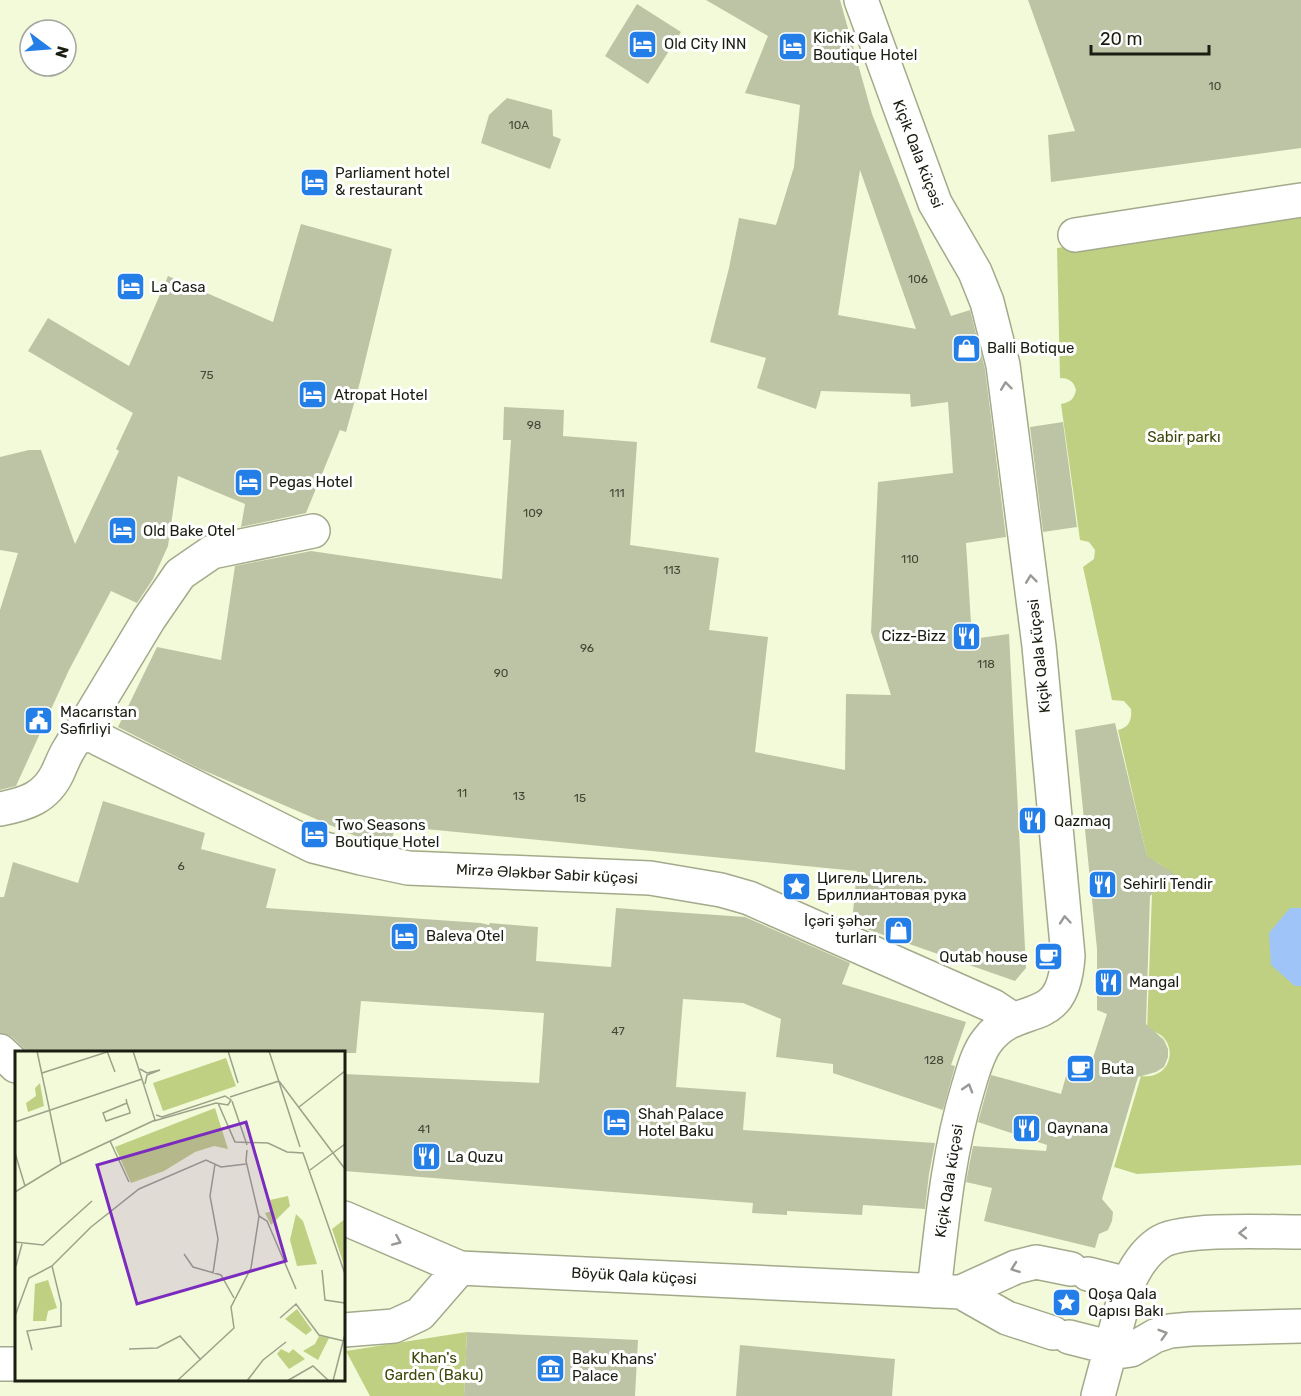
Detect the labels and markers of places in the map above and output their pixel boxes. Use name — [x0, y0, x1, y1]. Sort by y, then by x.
hotel icon: Old City INN — [627, 28, 659, 60]
place label: Kichik Gala Boutique Hotel — [813, 29, 917, 64]
hotel icon: Kichik Gala Boutique Hotel — [776, 31, 808, 63]
place label: Old City INN — [664, 35, 746, 53]
place label: Parliament hotel & restaurant — [335, 164, 450, 199]
hotel icon: Parliament hotel & restaurant — [298, 166, 330, 198]
hotel icon: La Casa — [114, 271, 146, 303]
place label: La Casa — [151, 278, 206, 296]
shop icon: Balli Botique — [950, 332, 982, 364]
place label: Balli Botique — [987, 339, 1074, 357]
hotel icon: Atropat Hotel — [297, 379, 329, 411]
place label: Atropat Hotel — [334, 386, 428, 404]
hotel icon: Pegas Hotel — [232, 466, 264, 498]
place label: Pegas Hotel — [269, 473, 353, 491]
hotel icon: Old Bake Otel — [106, 515, 138, 547]
place label: Old Bake Otel — [143, 522, 235, 540]
restaurant icon: Cizz-Bizz — [951, 620, 983, 652]
place label: Cizz-Bizz — [881, 627, 946, 645]
place label: Macarıstan Səfirliyi — [60, 703, 137, 738]
public building icon: Macarıstan Səfirliyi — [23, 705, 55, 737]
restaurant icon: Qazmaq — [1017, 805, 1049, 837]
place label: Qazmaq — [1054, 812, 1111, 830]
place label: Two Seasons Boutique Hotel — [335, 816, 439, 851]
hotel icon: Two Seasons Boutique Hotel — [298, 818, 330, 850]
restaurant icon: Sehirli Tendir — [1086, 868, 1118, 900]
place label: Цигель Цигель. Бриллиантовая рука — [817, 869, 967, 904]
place icon: Цигель Цигель. Бриллиантовая рука — [780, 871, 812, 903]
place label: Sehirli Tendir — [1123, 875, 1213, 893]
place label: İçəri şəhər turları — [804, 912, 877, 947]
shop icon: İçəri şəhər turları — [882, 914, 914, 946]
hotel icon: Baleva Otel — [389, 920, 421, 952]
place label: Baleva Otel — [426, 927, 504, 945]
cafe icon: Qutab house — [1033, 941, 1065, 973]
place label: Qutab house — [939, 948, 1028, 966]
restaurant icon: Mangal — [1092, 966, 1124, 998]
place label: Mangal — [1129, 973, 1179, 991]
cafe icon: Buta — [1064, 1053, 1096, 1085]
place label: Buta — [1101, 1060, 1134, 1078]
place label: Shah Palace Hotel Baku — [638, 1105, 724, 1140]
hotel icon: Shah Palace Hotel Baku — [601, 1107, 633, 1139]
restaurant icon: Qaynana — [1010, 1112, 1042, 1144]
place label: Qaynana — [1047, 1119, 1108, 1137]
restaurant icon: La Quzu — [410, 1141, 442, 1173]
place label: La Quzu — [447, 1148, 503, 1166]
place label: Qoşa Qala Qapısı Bakı — [1088, 1285, 1164, 1320]
place icon: Qoşa Qala Qapısı Bakı — [1051, 1287, 1083, 1319]
place label: Baku Khans' Palace — [572, 1350, 657, 1385]
museum icon: Baku Khans' Palace — [535, 1352, 567, 1384]

